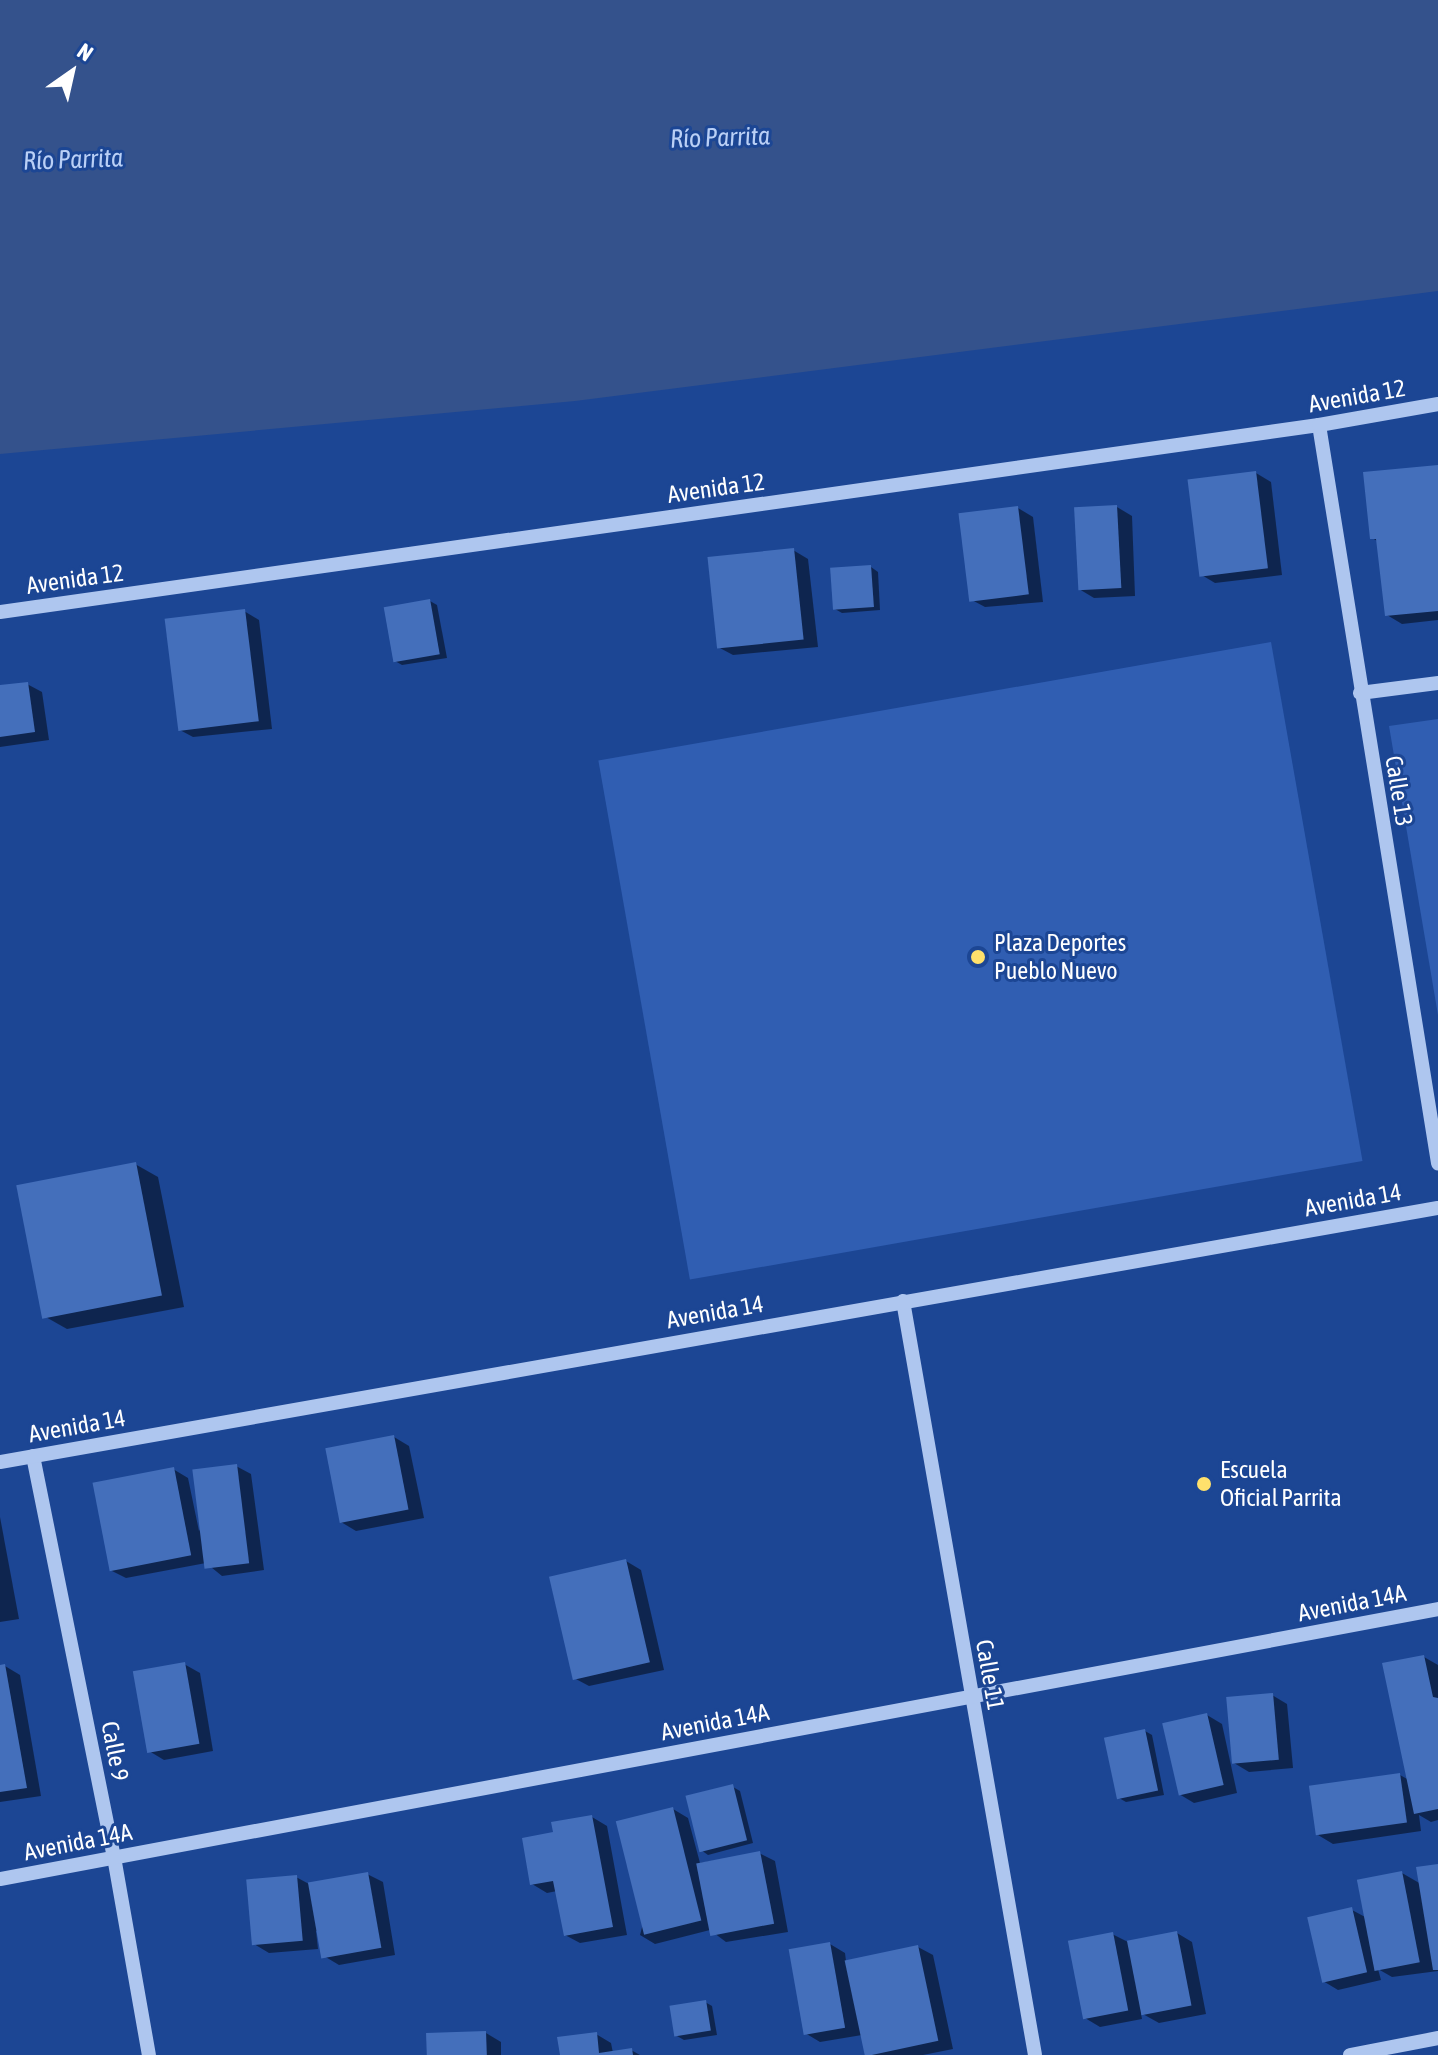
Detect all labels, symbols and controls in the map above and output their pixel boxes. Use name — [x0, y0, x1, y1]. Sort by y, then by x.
north arrow — [32, 32, 112, 112]
text: N — [73, 38, 98, 67]
water label: Río Parrita — [670, 121, 770, 155]
water label: Río Parrita — [23, 143, 123, 177]
street label: Avenida 12 — [1306, 373, 1408, 419]
street label: Avenida 12 — [666, 467, 766, 509]
street label: Avenida 12 — [25, 558, 125, 600]
street label: Calle 13 — [1379, 754, 1419, 828]
place label: Plaza Deportes Pueblo Nuevo — [994, 929, 1126, 985]
marker: Plaza Deportes Pueblo Nuevo — [969, 948, 987, 966]
street label: Avenida 14 — [1302, 1177, 1404, 1223]
street label: Avenida 14 — [664, 1289, 766, 1335]
street label: Avenida 14 — [26, 1403, 128, 1449]
place label: Escuela Oficial Parrita — [1220, 1456, 1342, 1512]
marker: Escuela Oficial Parrita — [1195, 1475, 1213, 1493]
street label: Avenida 14A — [1295, 1578, 1409, 1628]
street label: Calle 11 — [970, 1637, 1010, 1713]
street label: Avenida 14A — [658, 1697, 772, 1747]
street label: Calle 9 — [95, 1719, 135, 1783]
street label: Avenida 14A — [21, 1817, 135, 1867]

